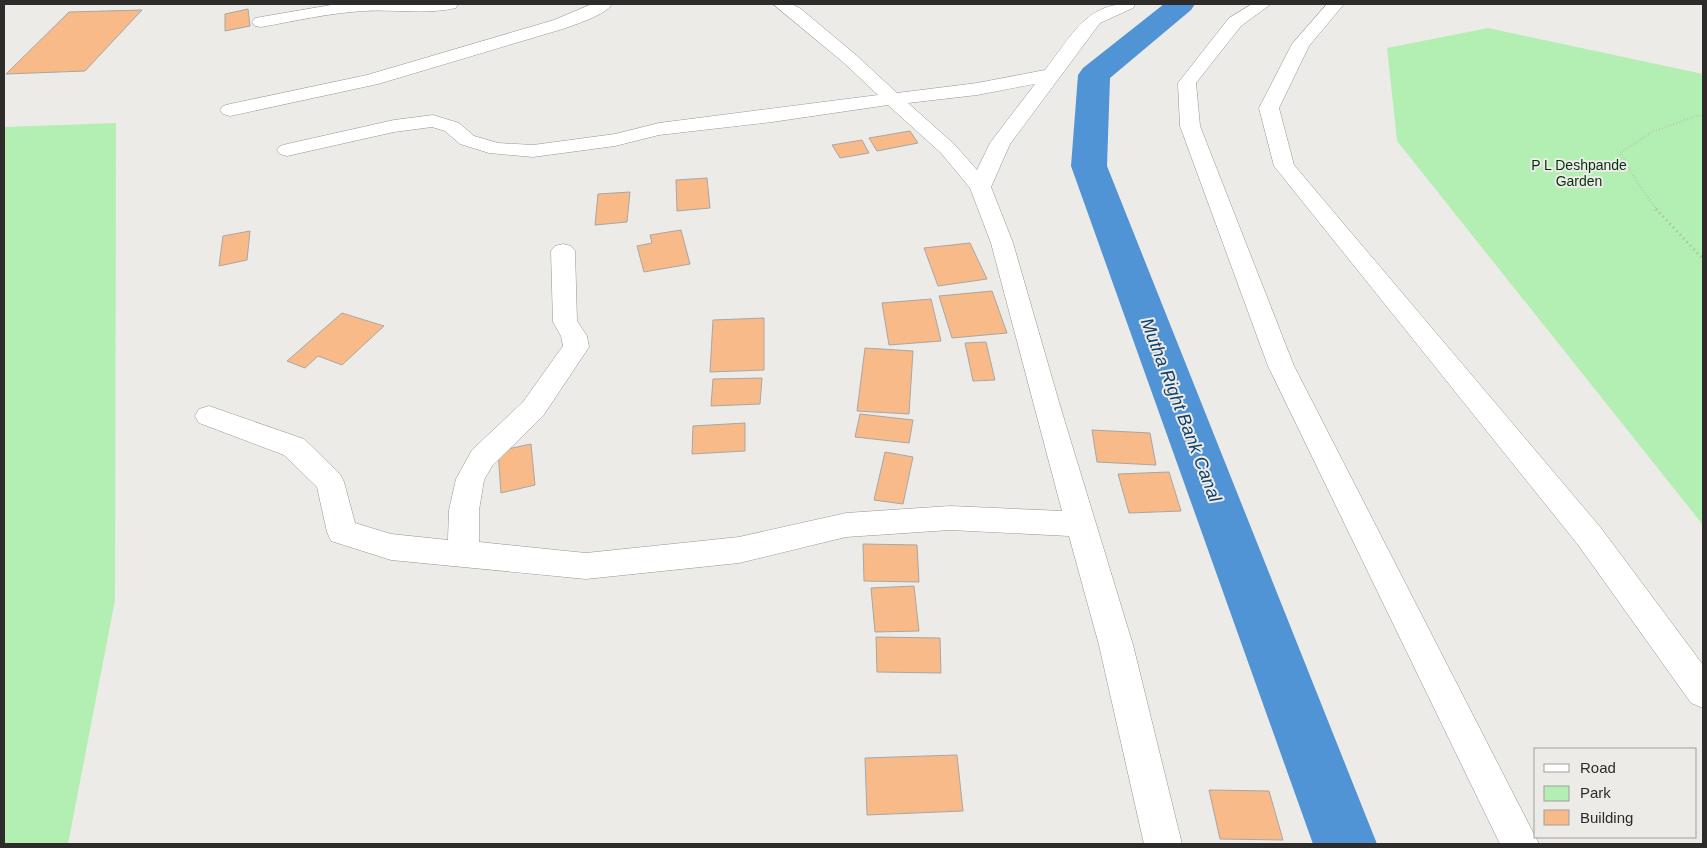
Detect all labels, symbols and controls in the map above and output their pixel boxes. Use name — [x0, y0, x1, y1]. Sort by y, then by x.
park label: P L Deshpande Garden — [1531, 157, 1627, 189]
water label: Mutha Right Bank Canal — [1137, 315, 1226, 506]
legend — [1534, 748, 1697, 838]
text: Road — [1580, 759, 1616, 776]
text: Park — [1580, 784, 1611, 801]
text: Building — [1580, 809, 1633, 826]

